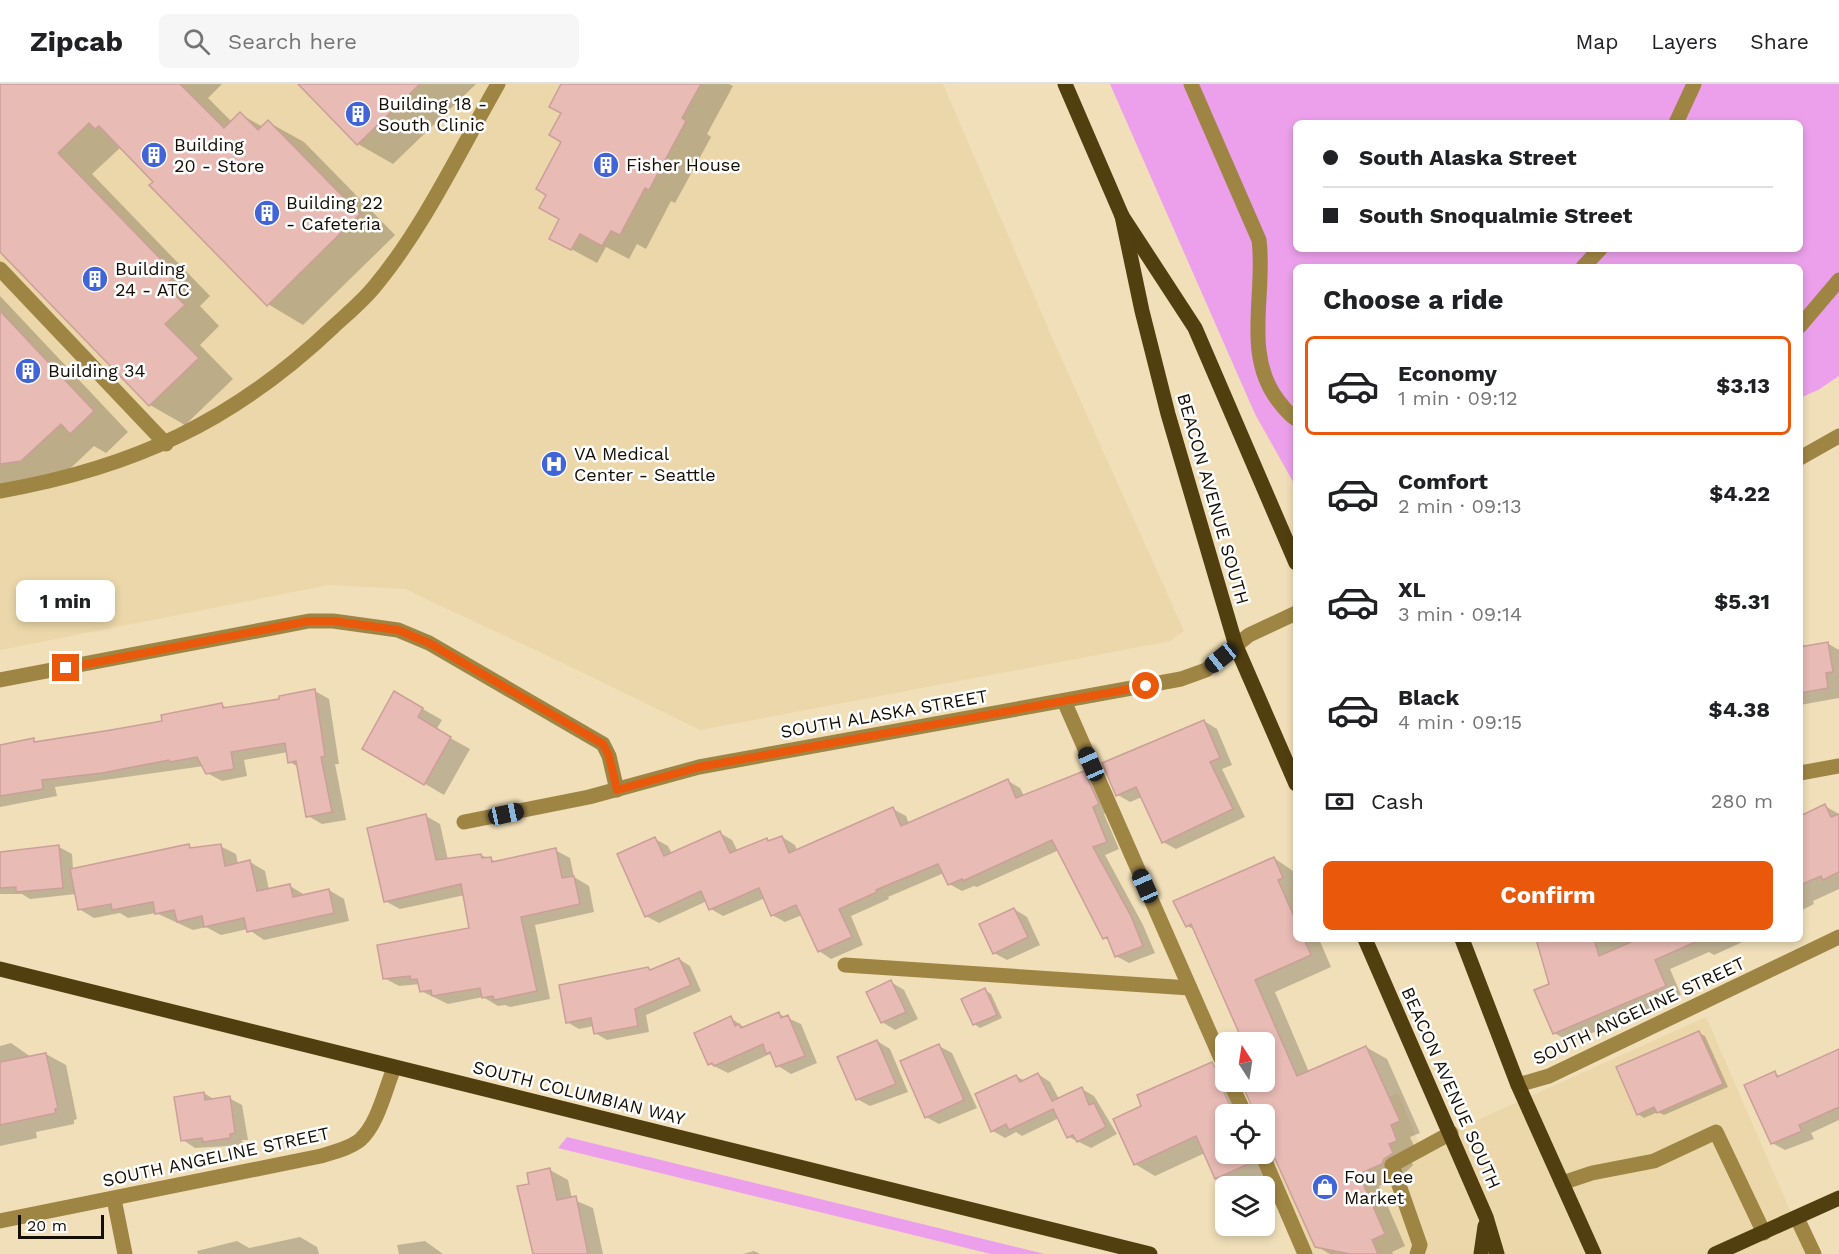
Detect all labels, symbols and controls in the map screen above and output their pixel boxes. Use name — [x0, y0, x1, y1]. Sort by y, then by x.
search box — [159, 14, 579, 68]
text: Zipcab — [30, 25, 123, 58]
icon: search — [180, 25, 213, 58]
text: Search here — [228, 29, 357, 54]
text: Map — [1575, 29, 1618, 54]
text: Layers — [1651, 29, 1717, 54]
text: Share — [1750, 29, 1809, 54]
place label: Building 18 - South Clinic — [378, 93, 487, 135]
building icon: Building 18 - South Clinic — [343, 99, 373, 129]
place label: Building 20 - Store — [174, 134, 264, 176]
building icon: Building 20 - Store — [139, 140, 169, 170]
text: South Alaska Street — [1359, 145, 1577, 170]
building icon: Fisher House — [591, 150, 621, 180]
place label: Fisher House — [626, 154, 741, 175]
place label: Building 22 - Cafeteria — [286, 192, 383, 234]
building icon: Building 22 - Cafeteria — [252, 198, 282, 228]
text: South Snoqualmie Street — [1359, 203, 1632, 228]
place label: Building 24 - ATC — [115, 258, 190, 300]
building icon: Building 24 - ATC — [80, 264, 110, 294]
text: Choose a ride — [1323, 284, 1503, 316]
building icon: Building 34 — [13, 356, 43, 386]
icon: car — [1326, 359, 1380, 413]
place label: Building 34 — [48, 360, 146, 381]
text: Economy — [1398, 361, 1497, 386]
text: $3.13 — [1716, 373, 1770, 398]
text: 1 min · 09:12 — [1398, 386, 1518, 410]
street label: BEACON AVENUE SOUTH — [1173, 391, 1254, 607]
place label: VA Medical Center - Seattle — [574, 443, 716, 485]
hospital icon: VA Medical Center - Seattle — [539, 449, 569, 479]
icon: car — [1326, 467, 1380, 521]
text: Comfort — [1398, 469, 1488, 494]
text: $4.22 — [1709, 481, 1770, 506]
text: 2 min · 09:13 — [1398, 494, 1522, 518]
icon: car — [1326, 575, 1380, 629]
text: XL — [1398, 577, 1426, 602]
callout: 1 min — [16, 581, 116, 623]
text: 1 min — [40, 589, 91, 613]
text: $5.31 — [1714, 589, 1770, 614]
text: 3 min · 09:14 — [1398, 602, 1522, 626]
car — [1201, 640, 1241, 676]
route end — [52, 654, 79, 681]
route start — [1132, 672, 1159, 699]
icon: car — [1326, 683, 1380, 737]
street label: SOUTH ALASKA STREET — [779, 685, 989, 742]
text: Black — [1398, 685, 1459, 710]
text: $4.38 — [1709, 697, 1770, 722]
text: 4 min · 09:15 — [1398, 710, 1522, 734]
car — [1075, 744, 1107, 784]
icon: cash — [1323, 785, 1356, 818]
text: Cash — [1371, 789, 1424, 814]
text: 280 m — [1711, 789, 1773, 813]
car — [487, 801, 525, 827]
button: Confirm — [1323, 861, 1773, 930]
car — [1129, 866, 1161, 906]
street label: SOUTH ANGELINE STREET — [1529, 952, 1748, 1069]
street label: BEACON AVENUE SOUTH — [1397, 984, 1505, 1192]
north arrow — [1215, 1032, 1275, 1092]
map controls — [1215, 1032, 1275, 1236]
street label: SOUTH COLUMBIAN WAY — [471, 1056, 688, 1129]
button: locate — [1215, 1104, 1275, 1164]
street label: SOUTH ANGELINE STREET — [101, 1122, 331, 1191]
place label: Fou Lee Market — [1344, 1166, 1413, 1208]
shop icon: Fou Lee Market — [1310, 1172, 1340, 1202]
button: layers — [1215, 1176, 1275, 1236]
scale bar — [18, 1212, 104, 1240]
text: 20 m — [27, 1216, 67, 1235]

